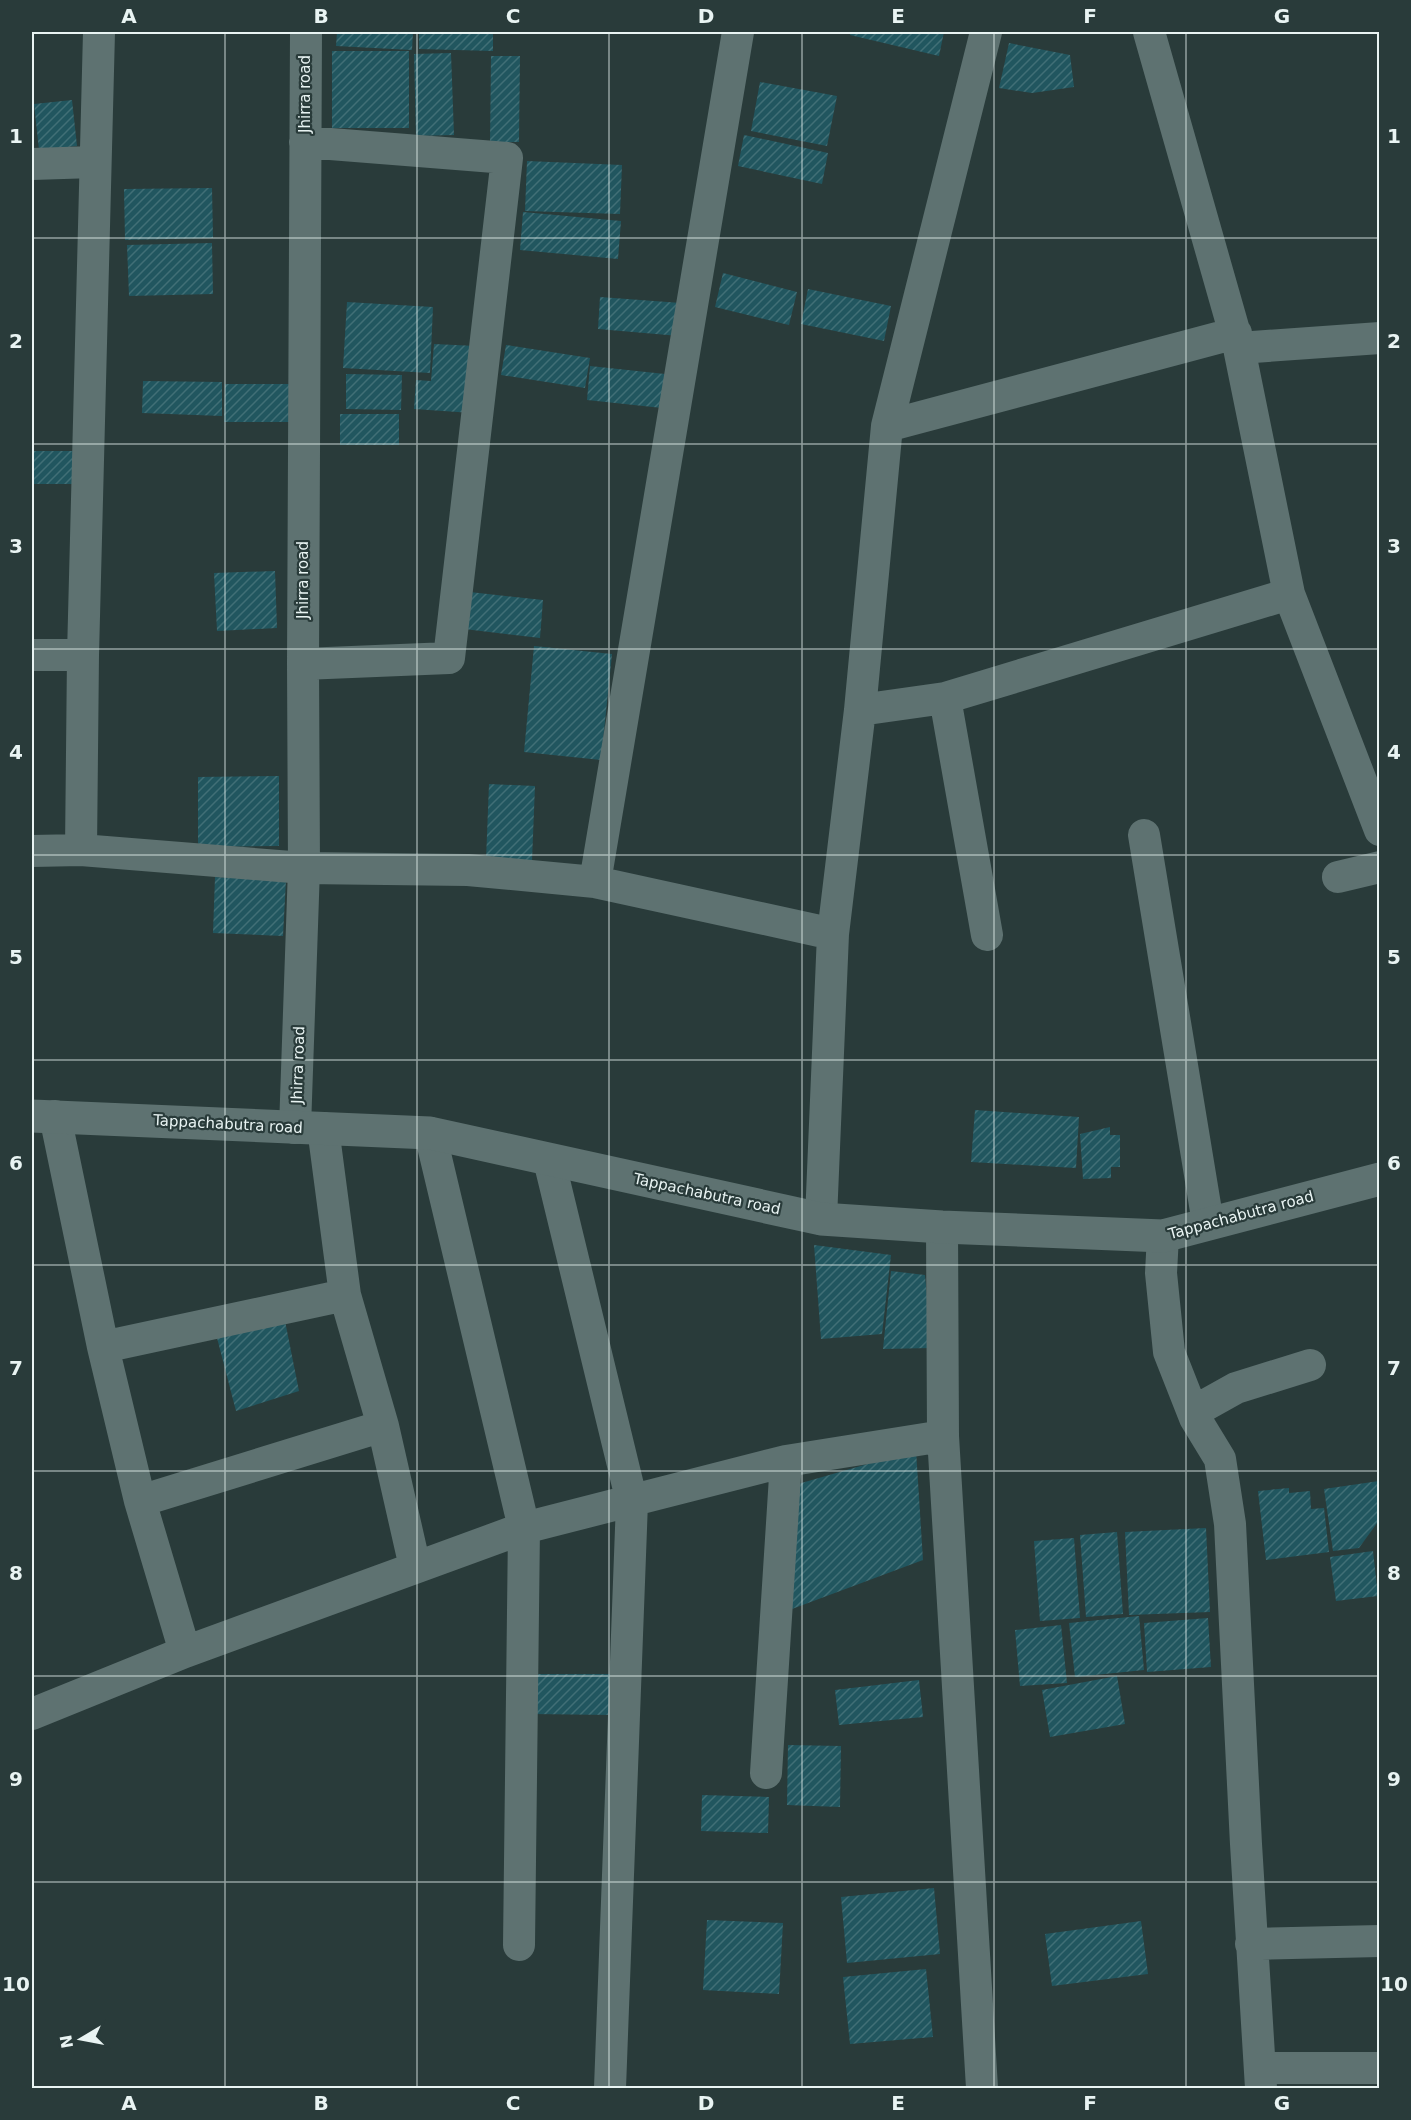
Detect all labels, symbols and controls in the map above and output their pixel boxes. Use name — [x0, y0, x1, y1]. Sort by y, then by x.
text: A — [121, 4, 137, 28]
text: B — [313, 4, 329, 28]
text: C — [506, 4, 520, 28]
text: D — [698, 4, 714, 28]
text: E — [891, 4, 905, 28]
text: F — [1083, 4, 1097, 28]
text: G — [1274, 4, 1290, 28]
street label: Jhirra road — [296, 55, 314, 134]
text: 1 — [9, 124, 23, 148]
text: 1 — [1387, 124, 1401, 148]
text: 2 — [9, 329, 23, 353]
text: 2 — [1387, 329, 1401, 353]
text: 3 — [9, 534, 23, 558]
text: 3 — [1387, 534, 1401, 558]
street label: Jhirra road — [294, 541, 312, 620]
text: 4 — [9, 740, 23, 764]
text: 4 — [1387, 740, 1401, 764]
text: 5 — [9, 945, 23, 969]
text: 5 — [1387, 945, 1401, 969]
street label: Jhirra road — [288, 1026, 308, 1105]
street label: Tappachabutra road — [152, 1111, 303, 1137]
text: 6 — [9, 1151, 23, 1175]
text: 6 — [1387, 1151, 1401, 1175]
street label: Tappachabutra road — [631, 1169, 782, 1218]
street label: Tappachabutra road — [1165, 1187, 1316, 1243]
text: 7 — [9, 1356, 23, 1380]
text: 7 — [1387, 1356, 1401, 1380]
text: 8 — [9, 1561, 23, 1585]
text: 8 — [1387, 1561, 1401, 1585]
text: 9 — [9, 1767, 23, 1791]
text: 9 — [1387, 1767, 1401, 1791]
text: 10 — [2, 1972, 30, 1996]
text: 10 — [1380, 1972, 1408, 1996]
north arrow — [51, 2009, 111, 2069]
text: N — [56, 2033, 77, 2050]
text: A — [121, 2091, 137, 2115]
text: B — [313, 2091, 329, 2115]
text: C — [506, 2091, 520, 2115]
text: D — [698, 2091, 714, 2115]
text: E — [891, 2091, 905, 2115]
text: F — [1083, 2091, 1097, 2115]
text: G — [1274, 2091, 1290, 2115]

